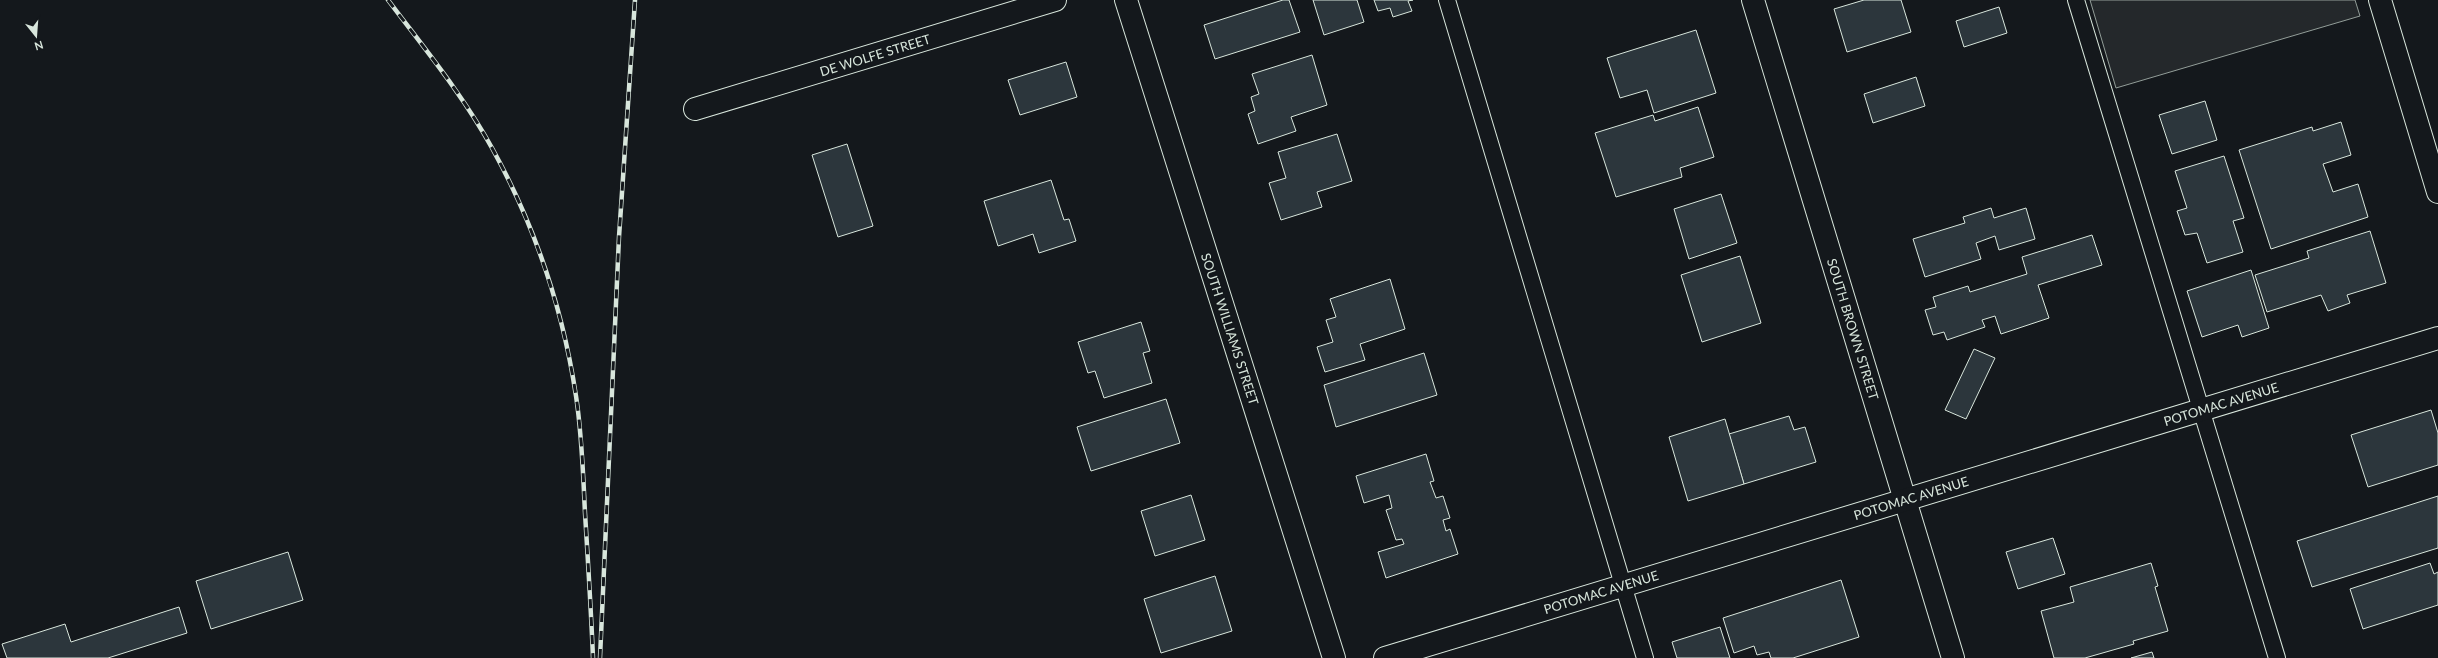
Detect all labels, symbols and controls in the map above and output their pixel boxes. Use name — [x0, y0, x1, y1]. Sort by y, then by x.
north arrow — [16, 16, 56, 56]
street label: DE WOLFE STREET — [818, 30, 932, 79]
text: N — [33, 39, 45, 53]
street label: SOUTH WILLIAMS STREET — [1198, 251, 1262, 407]
street label: SOUTH BROWN STREET — [1824, 256, 1882, 402]
street label: POTOMAC AVENUE — [2162, 379, 2280, 429]
street label: POTOMAC AVENUE — [1852, 473, 1970, 523]
street label: POTOMAC AVENUE — [1542, 567, 1660, 617]

